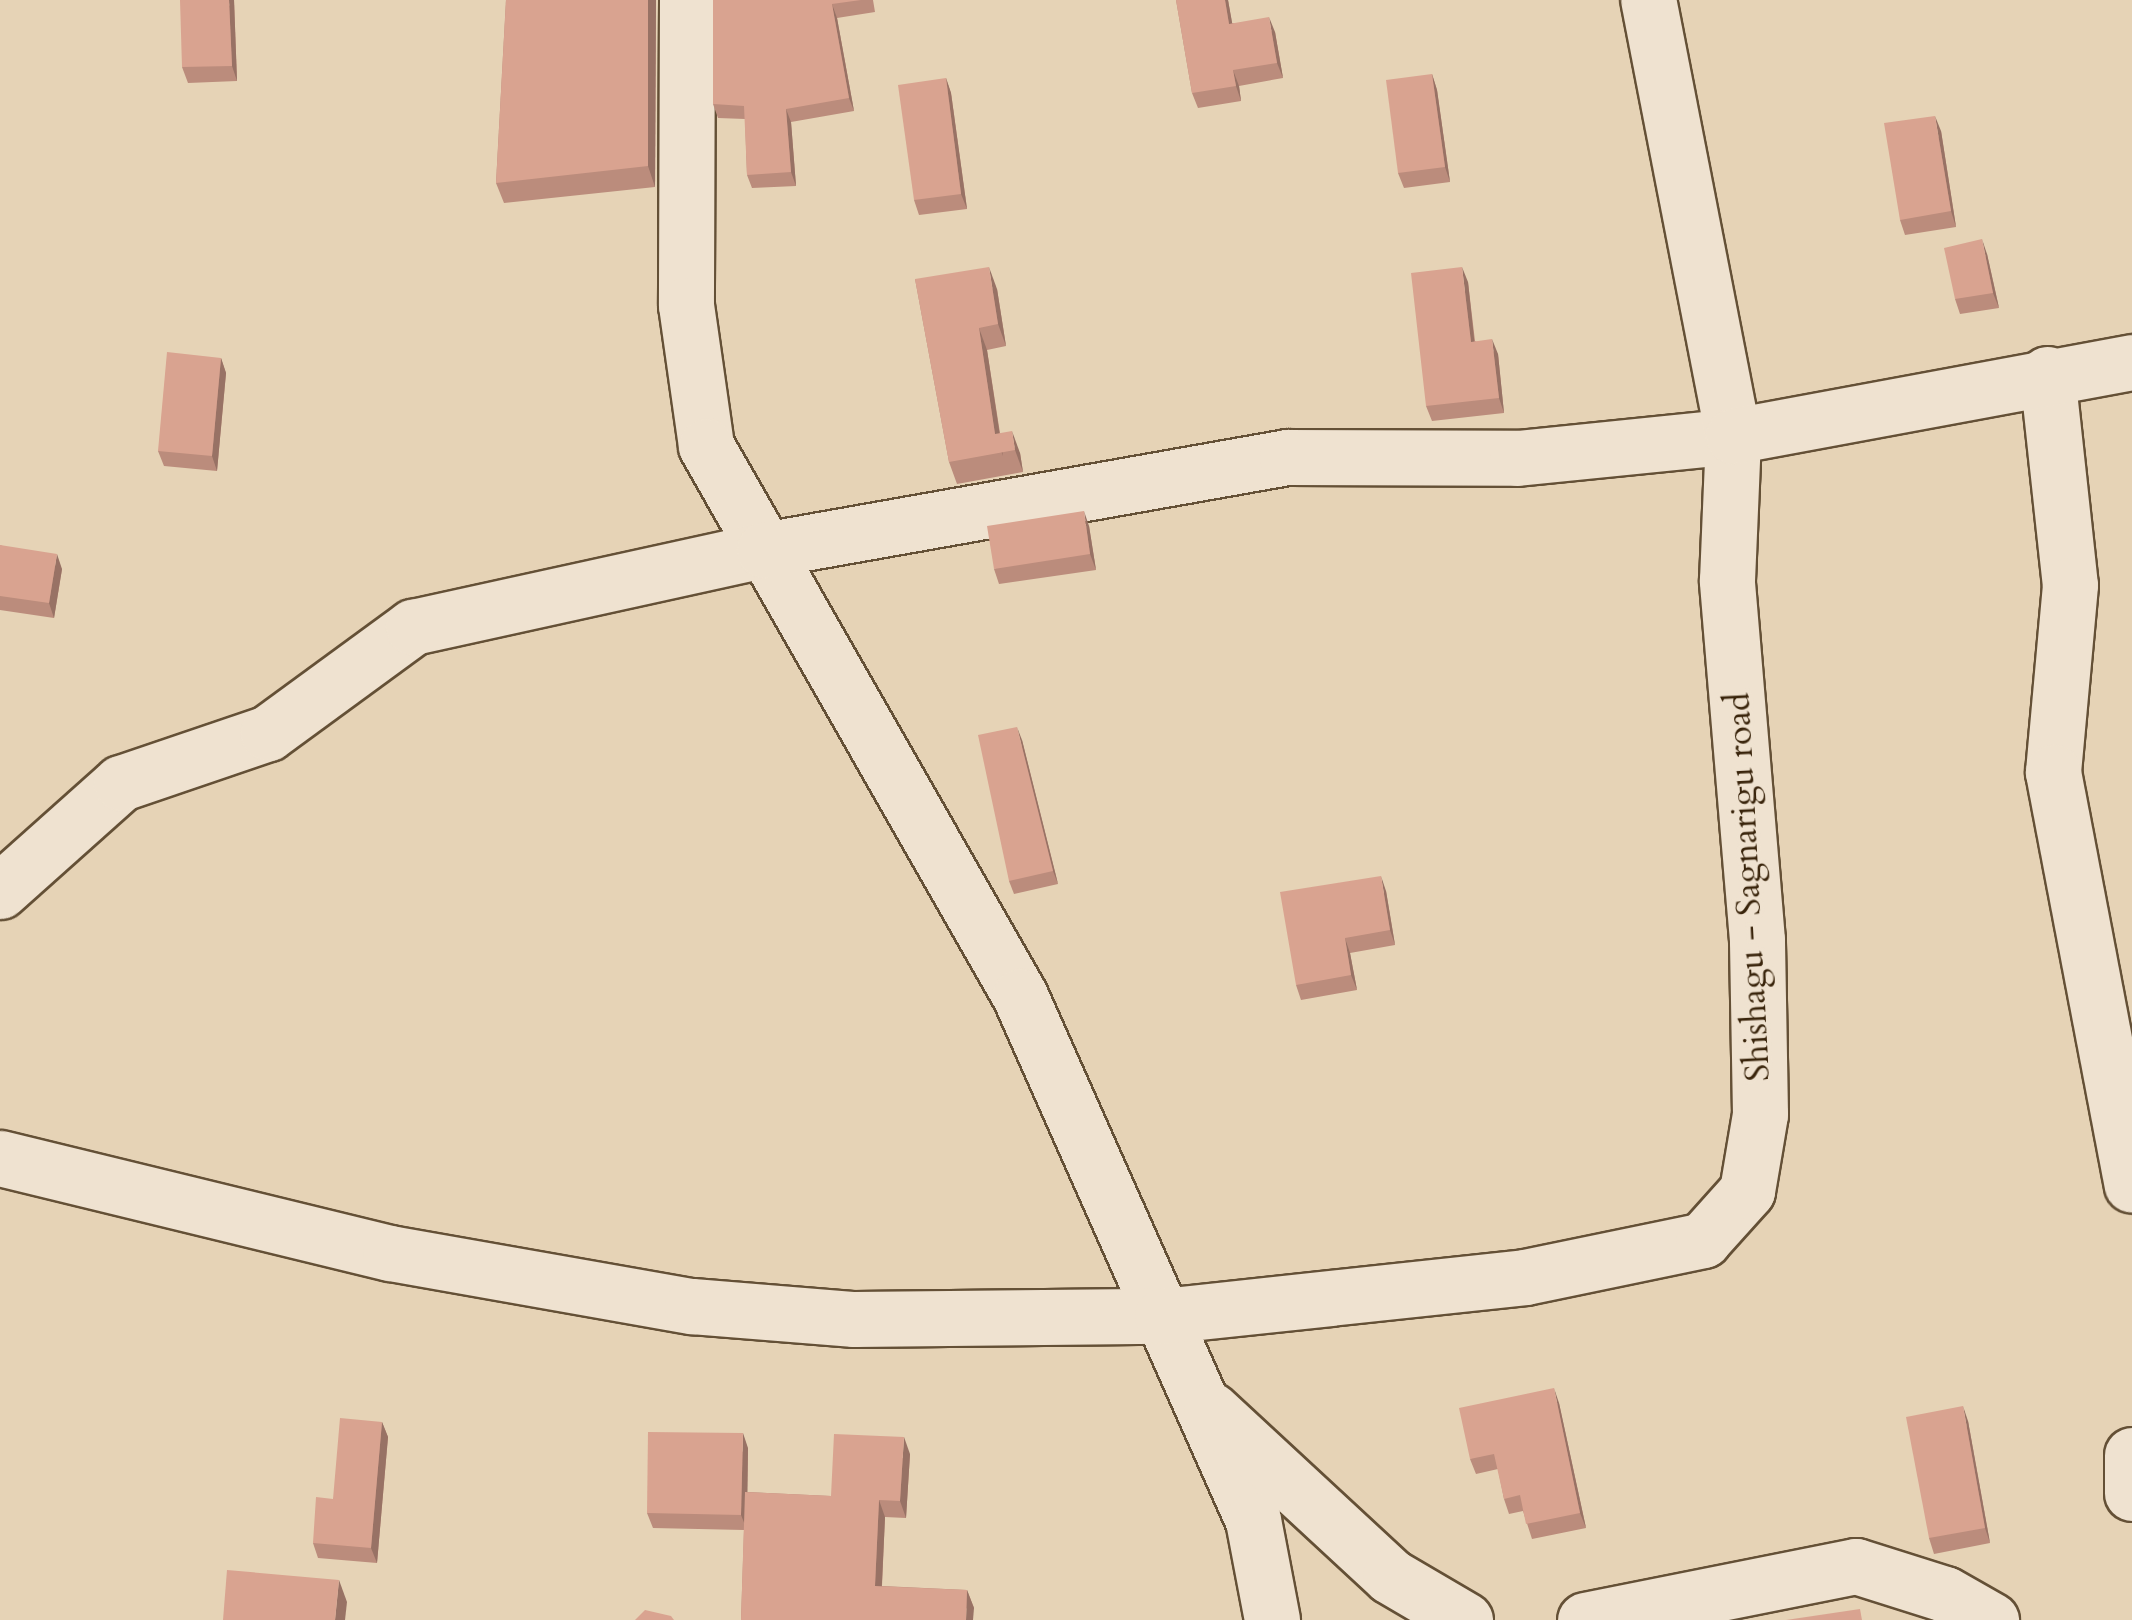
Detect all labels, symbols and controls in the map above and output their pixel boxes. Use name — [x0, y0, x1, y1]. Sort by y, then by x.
street label: Shishagu - Sagnarigu road — [1717, 691, 1779, 1083]

